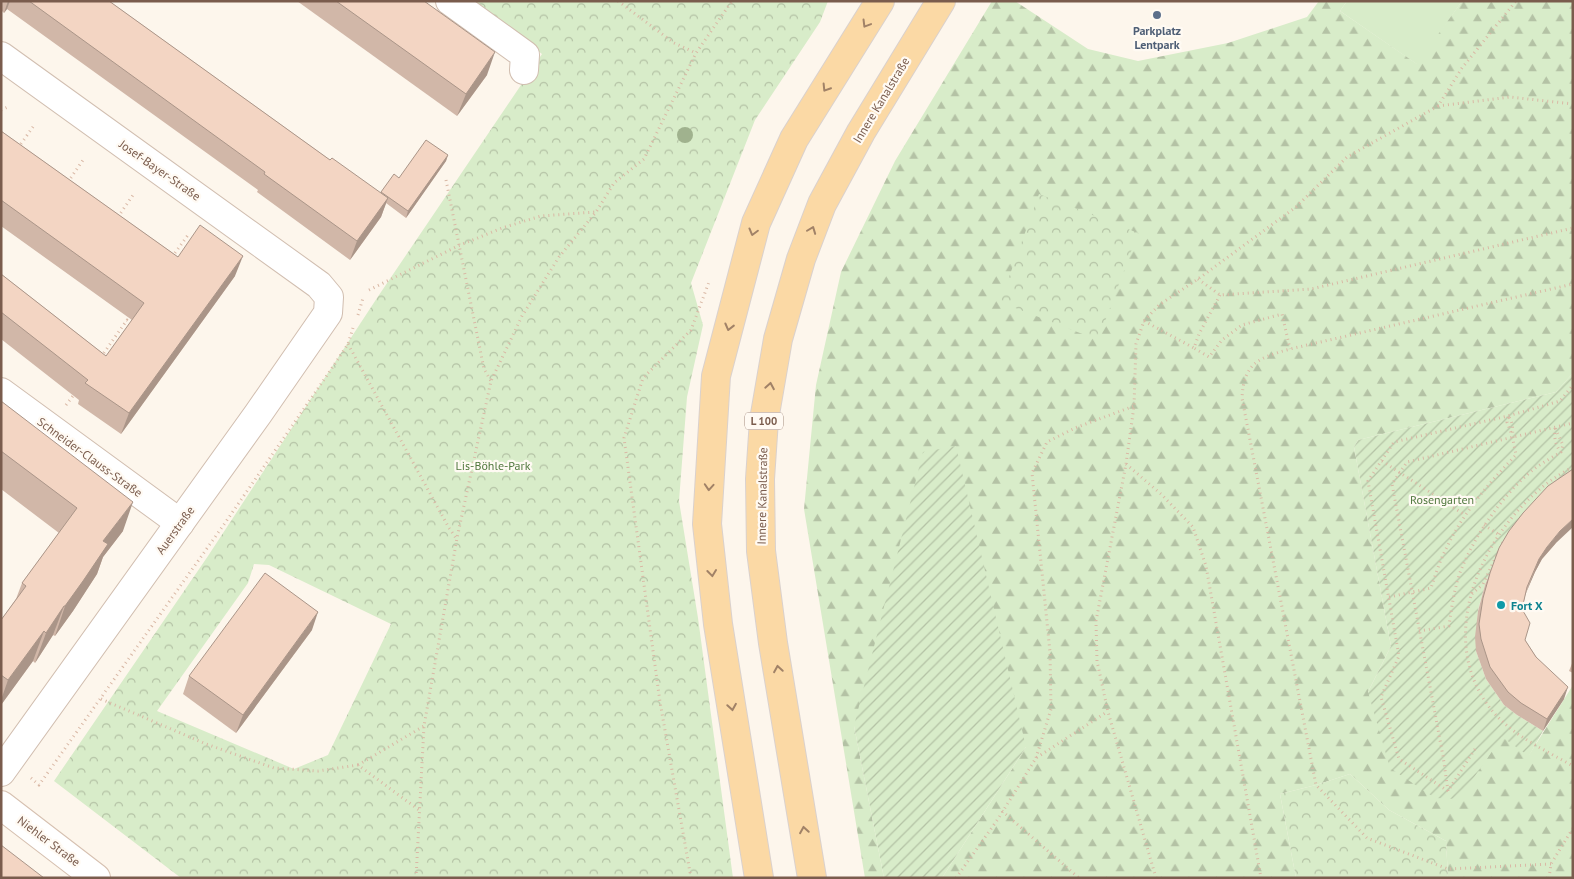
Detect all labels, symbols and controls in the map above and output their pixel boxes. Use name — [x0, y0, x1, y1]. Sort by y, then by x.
marker: Parkplatz Lentpark — [1151, 9, 1163, 21]
one-way arrow — [862, 18, 872, 27]
place label: Parkplatz Lentpark — [1133, 23, 1182, 52]
street label: Innere Kanalstraße — [849, 54, 913, 146]
one-way arrow — [823, 82, 833, 91]
street label: Josef-Bayer-Straße — [116, 136, 204, 204]
one-way arrow — [807, 226, 817, 234]
one-way arrow — [748, 228, 759, 237]
one-way arrow — [724, 322, 734, 330]
one-way arrow — [765, 382, 775, 390]
road number: L 100 — [745, 412, 783, 430]
street label: Schneider-Clauss-Straße — [35, 414, 145, 500]
street label: Innere Kanalstraße — [754, 447, 770, 545]
park label: Lis-Böhle-Park — [456, 458, 531, 473]
one-way arrow — [704, 484, 715, 492]
park label: Rosengarten — [1410, 492, 1474, 507]
street label: Auerstraße — [152, 503, 198, 557]
one-way arrow — [706, 569, 717, 577]
place label: Fort X — [1511, 598, 1543, 613]
marker: Fort X — [1495, 599, 1507, 611]
one-way arrow — [773, 665, 783, 674]
one-way arrow — [726, 703, 736, 711]
street label: Niehler Straße — [15, 813, 83, 869]
one-way arrow — [800, 825, 810, 834]

